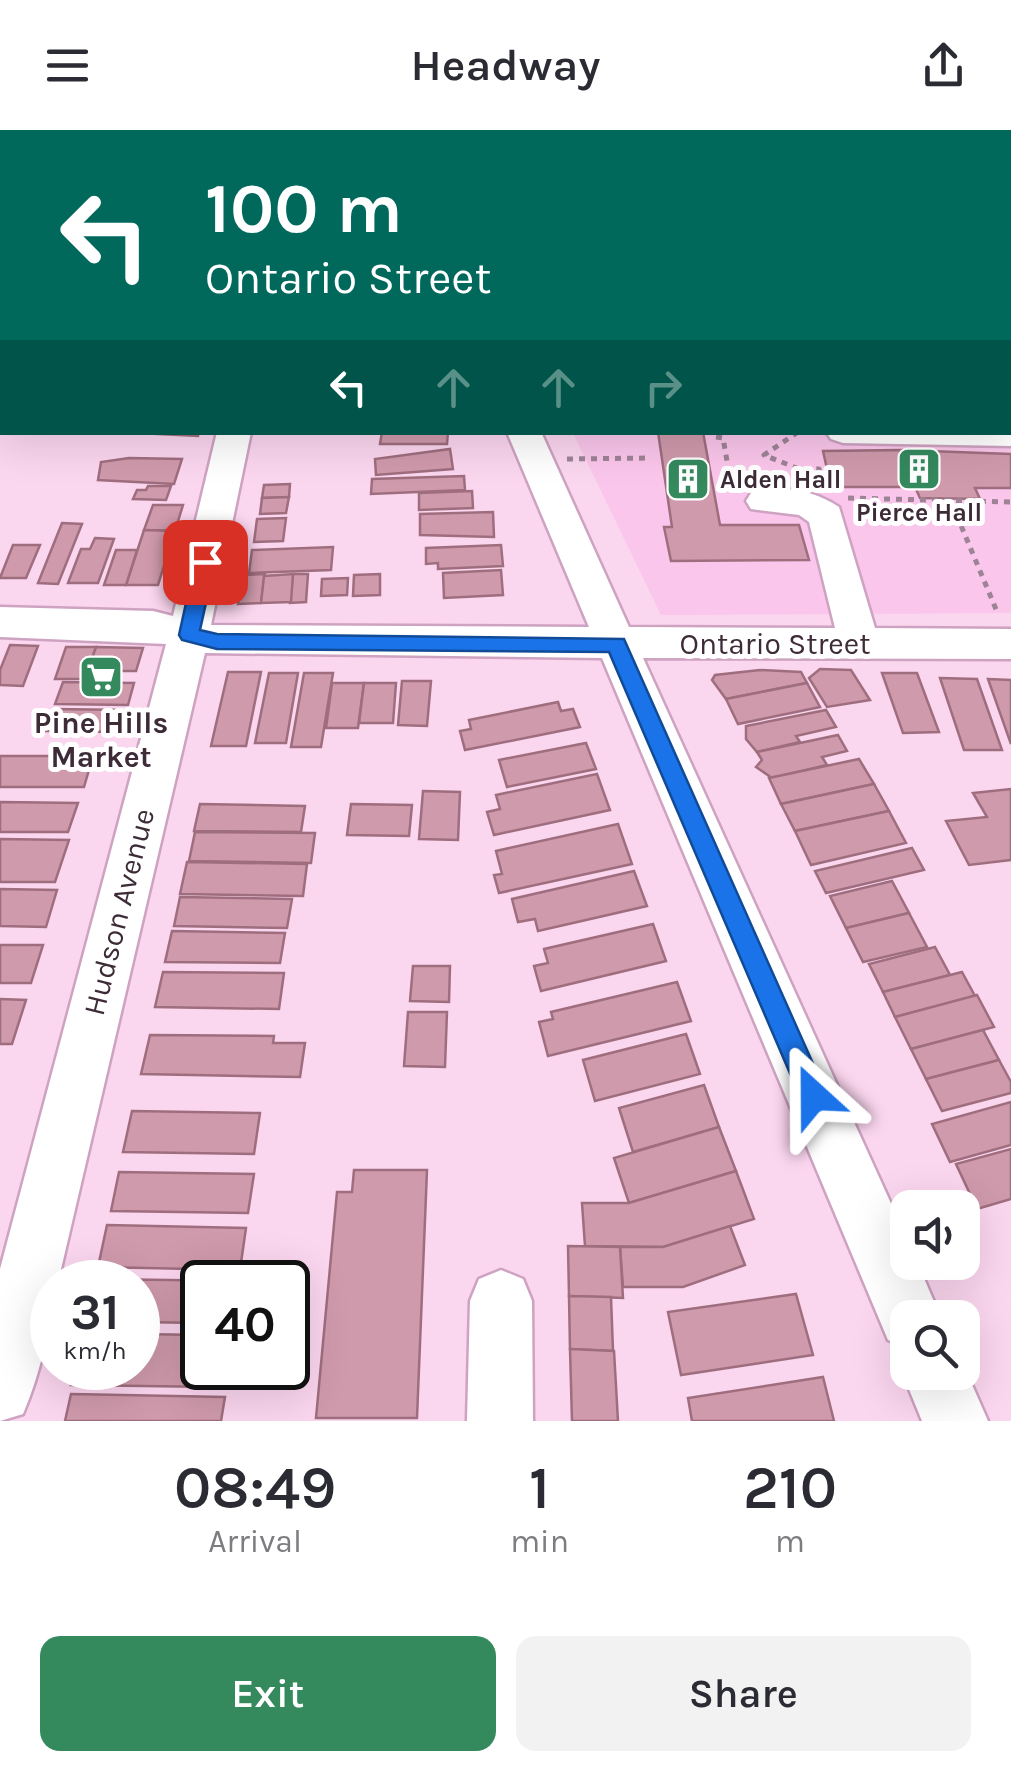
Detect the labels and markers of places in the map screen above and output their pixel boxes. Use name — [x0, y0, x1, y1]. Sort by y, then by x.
building icon: Pierce Hall — [896, 446, 942, 492]
building icon: Alden Hall — [665, 456, 711, 502]
place label: Alden Hall — [720, 465, 841, 494]
place label: Pierce Hall — [856, 498, 982, 527]
pin — [163, 520, 248, 605]
supermarket icon: Pine Hills Market — [78, 654, 124, 700]
place label: Pine Hills Market — [34, 705, 168, 775]

